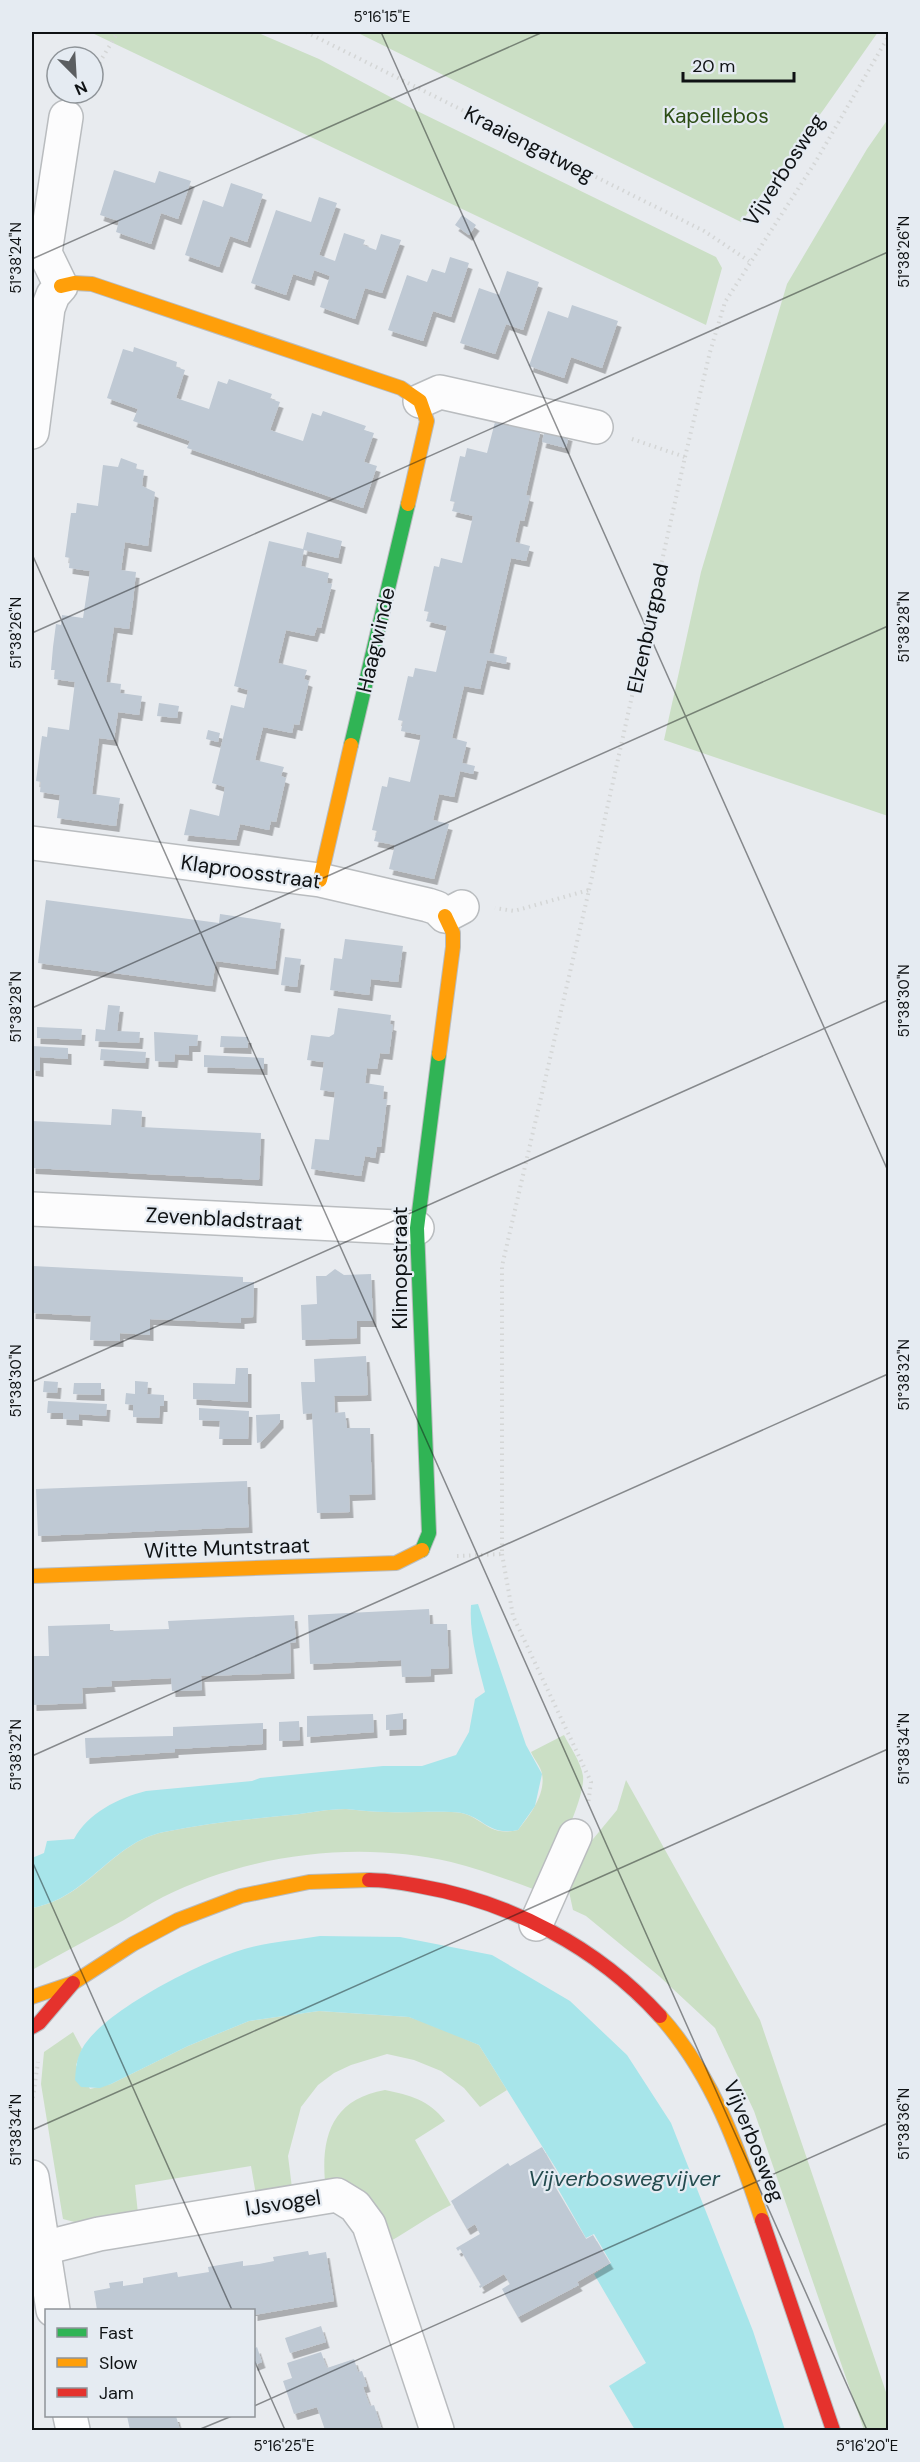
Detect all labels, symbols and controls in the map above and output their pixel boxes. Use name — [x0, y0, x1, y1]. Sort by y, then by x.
text: 5°16'15"E — [353, 7, 411, 27]
north arrow — [45, 45, 105, 105]
scale bar — [683, 45, 794, 83]
text: 20 m — [692, 54, 735, 78]
text: N — [71, 76, 90, 100]
street label: Kraaiengatweg — [459, 99, 599, 189]
park label: Kapellebos — [663, 102, 769, 130]
street label: Vijverbosweg — [737, 108, 831, 232]
text: 51°38'26"N — [894, 216, 914, 288]
text: 51°38'24"N — [6, 222, 26, 294]
street label: Elzenburgpad — [621, 560, 675, 696]
street label: Haagwinde — [350, 585, 402, 695]
text: 51°38'28"N — [894, 591, 914, 663]
text: 51°38'26"N — [6, 597, 26, 669]
street label: Klaproosstraat — [179, 848, 323, 896]
text: 51°38'30"N — [894, 964, 914, 1038]
text: 51°38'28"N — [6, 971, 26, 1043]
street label: Zevenbladstraat — [145, 1201, 303, 1237]
street label: Klimopstraat — [386, 1206, 414, 1330]
text: 51°38'32"N — [894, 1339, 914, 1411]
text: 51°38'30"N — [6, 1344, 26, 1418]
street label: Witte Muntstraat — [144, 1531, 310, 1565]
text: 51°38'34"N — [894, 1713, 914, 1785]
text: 51°38'32"N — [6, 1719, 26, 1791]
street label: Vijverbosweg — [717, 2076, 791, 2206]
text: 51°38'36"N — [894, 2088, 914, 2160]
text: 51°38'34"N — [6, 2094, 26, 2166]
water label: Vijverboswegvijver — [528, 2164, 721, 2193]
street label: IJsvogel — [243, 2183, 323, 2223]
legend — [45, 2309, 255, 2417]
text: Fast — [99, 2321, 134, 2345]
text: Slow — [99, 2351, 138, 2375]
text: Jam — [99, 2381, 134, 2405]
text: 5°16'25"E — [253, 2436, 315, 2456]
text: 5°16'20"E — [836, 2436, 898, 2456]

